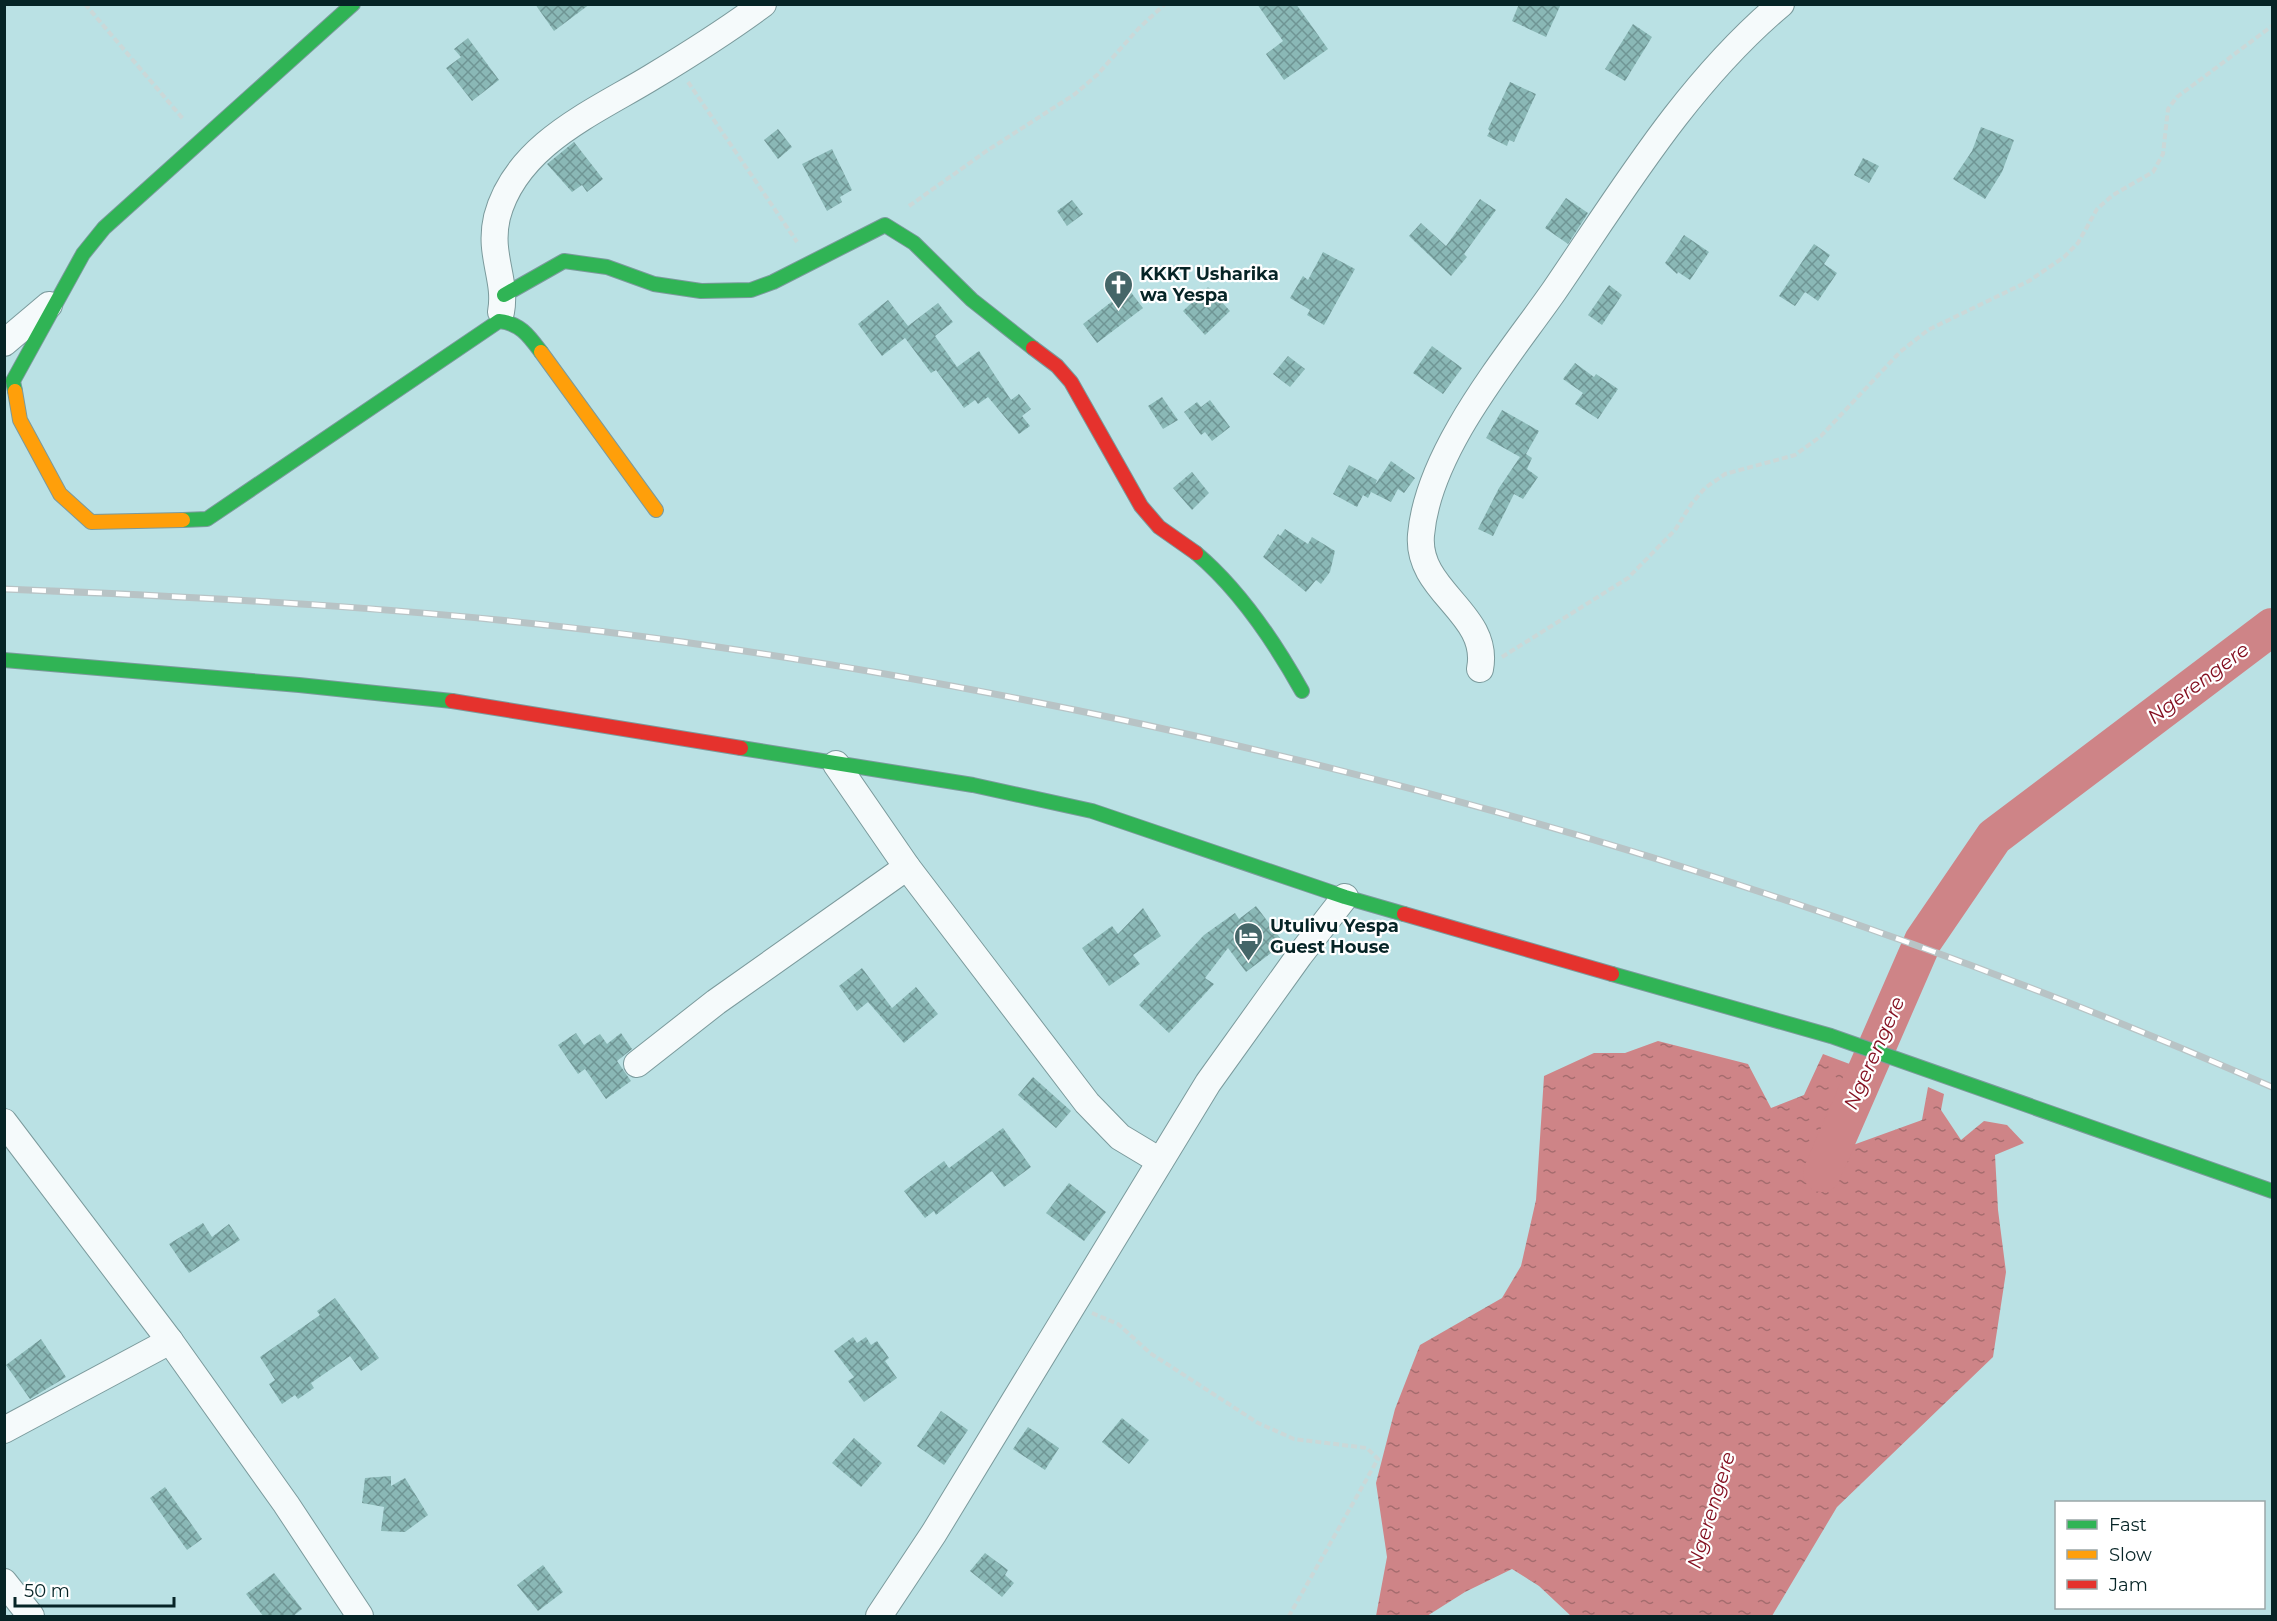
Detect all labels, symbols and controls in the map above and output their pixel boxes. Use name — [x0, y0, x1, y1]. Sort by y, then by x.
place label: KKKT Usharika wa Yespa — [1140, 263, 1279, 306]
church icon: KKKT Usharika wa Yespa — [1103, 268, 1135, 310]
water label: Ngerengere — [2142, 637, 2254, 729]
place label: Utulivu Yespa Guest House — [1270, 915, 1399, 958]
hotel icon: Utulivu Yespa Guest House — [1233, 920, 1265, 962]
water label: Ngerengere — [1838, 993, 1910, 1113]
water label: Ngerengere — [1682, 1449, 1740, 1571]
legend — [2055, 1501, 2265, 1609]
text: Fast — [2109, 1514, 2147, 1536]
text: Slow — [2109, 1544, 2152, 1566]
scale bar — [15, 1570, 174, 1608]
text: Jam — [2108, 1574, 2148, 1596]
text: 50 m — [24, 1580, 70, 1602]

